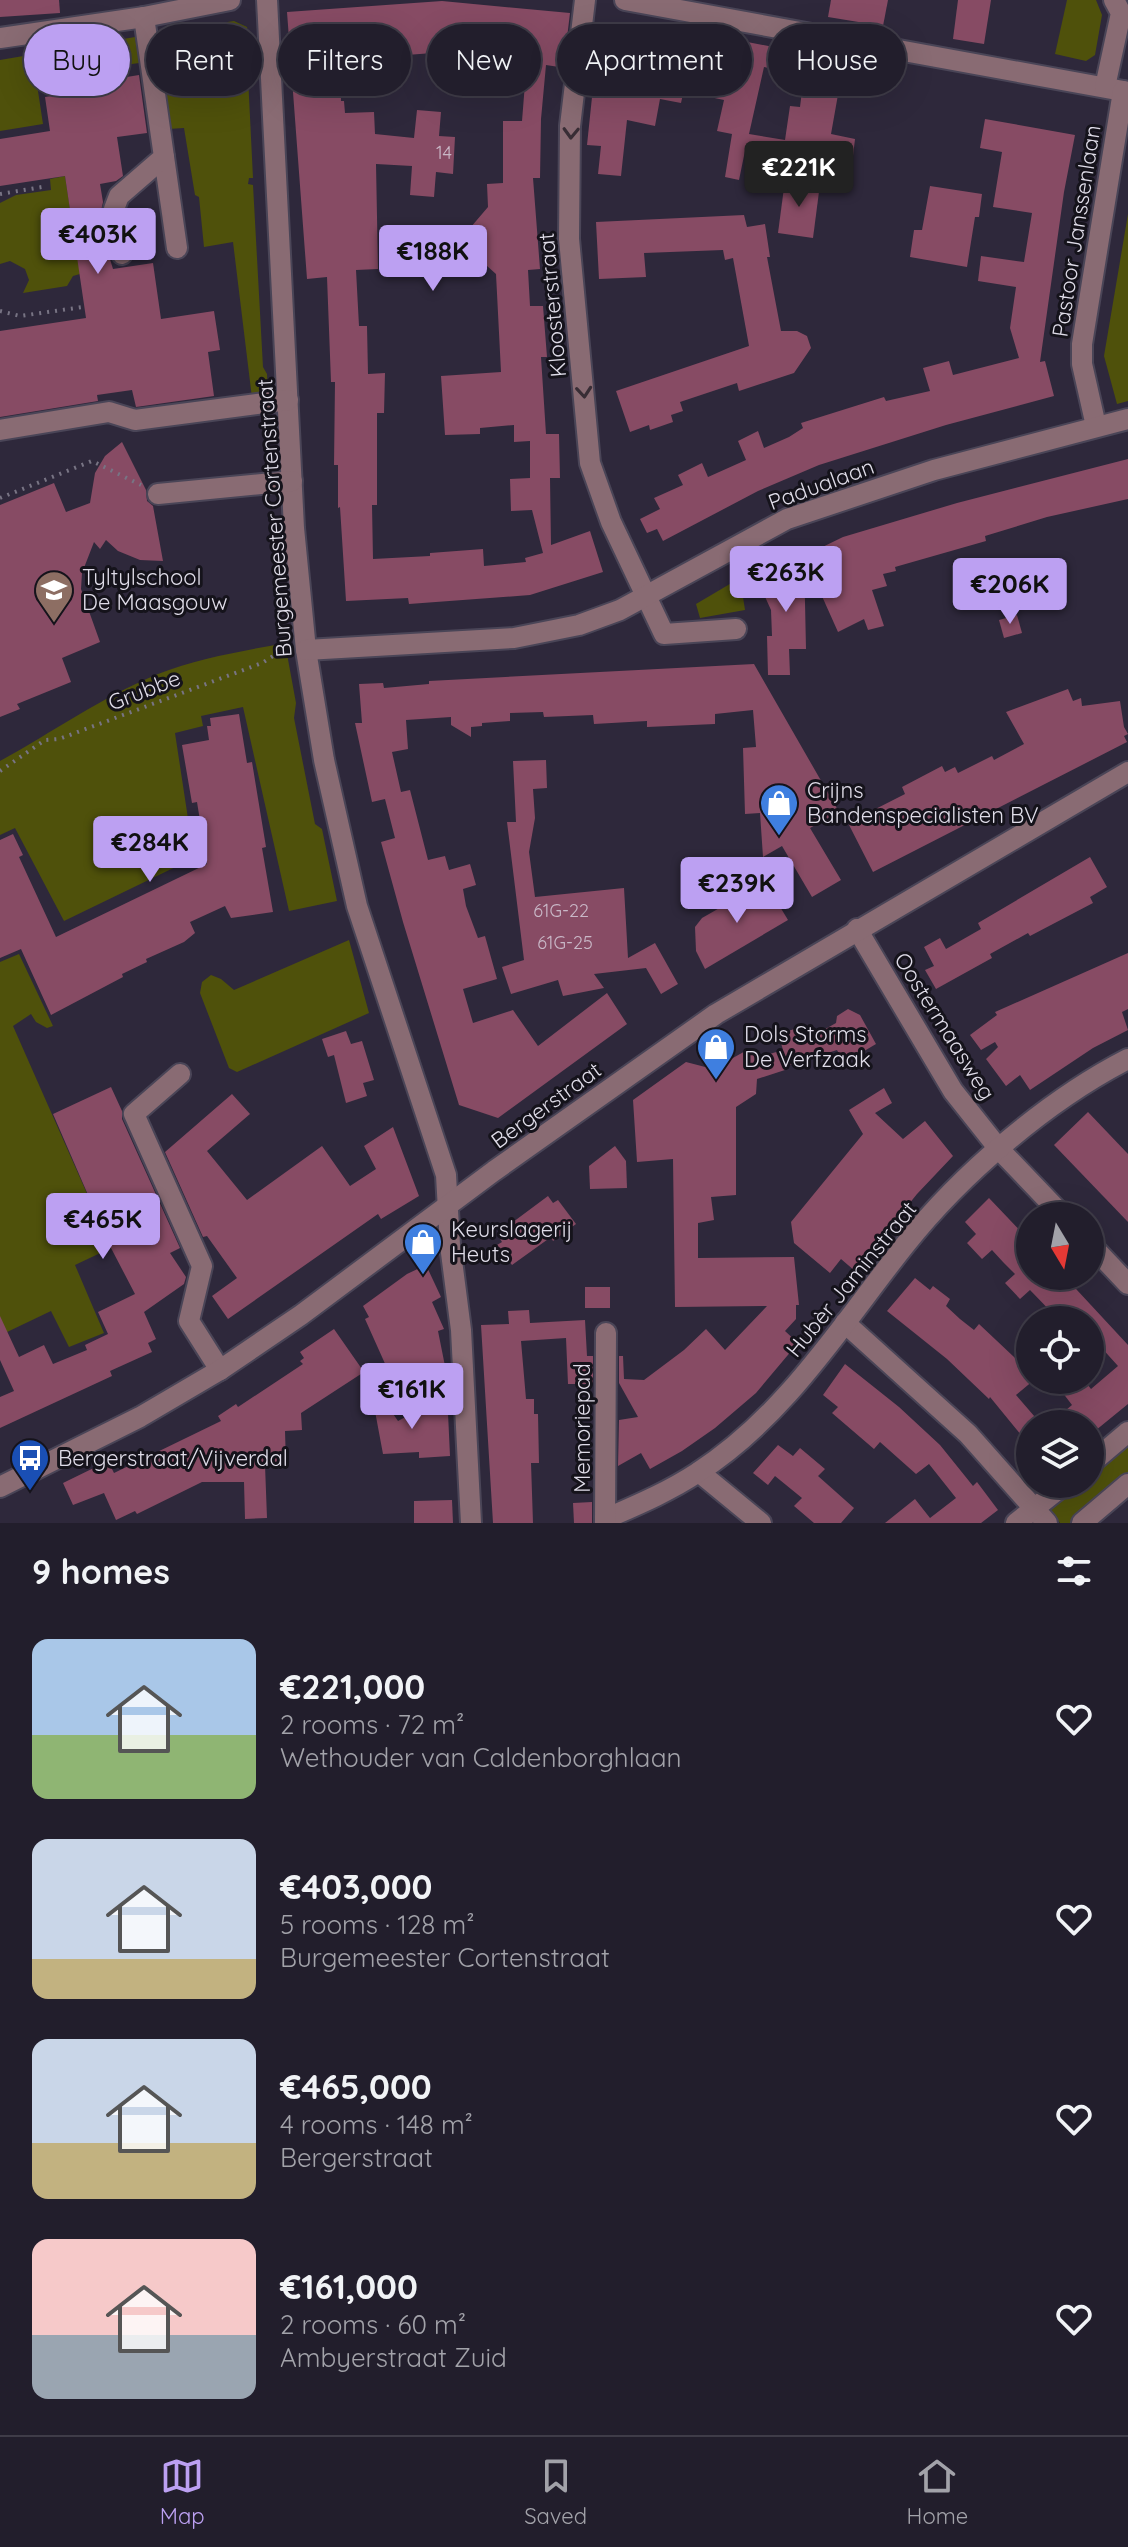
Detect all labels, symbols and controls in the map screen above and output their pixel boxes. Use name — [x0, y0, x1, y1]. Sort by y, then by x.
chip: Buy — [24, 24, 130, 96]
chip: Rent — [146, 24, 262, 96]
chip: Filters — [278, 24, 411, 96]
chip: New — [427, 24, 541, 96]
chip: Apartment — [557, 24, 752, 96]
chip: House — [768, 24, 906, 96]
street label: Pastoor Janssenlaan — [1045, 123, 1107, 339]
one-way arrow — [562, 127, 579, 140]
house number: 14 — [436, 141, 452, 164]
pin: €221K — [743, 141, 855, 209]
text: €221K — [762, 150, 836, 183]
pin: €403K — [42, 208, 154, 276]
text: €403K — [59, 217, 137, 250]
pin: €188K — [377, 225, 489, 293]
street label: Kloosterstraat — [532, 231, 572, 379]
text: €188K — [397, 234, 469, 267]
street label: Burgemeester Cortenstraat — [250, 378, 298, 658]
one-way arrow — [575, 386, 592, 399]
street label: Padualaan — [764, 452, 878, 516]
pin: €263K — [730, 546, 842, 614]
text: €263K — [748, 555, 824, 588]
pin: €206K — [954, 558, 1066, 626]
place label: Tyltylschool De Maasgouw — [82, 563, 227, 616]
text: €206K — [971, 567, 1049, 600]
school or university icon: Tyltylschool De Maasgouw — [33, 569, 75, 624]
street label: Grubbe — [104, 663, 184, 717]
place label: Crijns Bandenspecialisten BV — [807, 776, 1039, 829]
shop icon: Crijns Bandenspecialisten BV — [758, 782, 800, 837]
pin: €284K — [94, 816, 206, 884]
text: €284K — [111, 825, 189, 858]
pin: €239K — [681, 857, 793, 925]
text: €239K — [699, 866, 775, 899]
house number: 61G-22 — [533, 899, 589, 922]
house number: 61G-25 — [537, 931, 593, 954]
street label: Oostermaasweg — [888, 947, 1002, 1105]
place label: Dols Storms De Verfzaak — [744, 1020, 871, 1073]
shop icon: Dols Storms De Verfzaak — [695, 1026, 737, 1081]
street label: Bergerstraat — [485, 1056, 607, 1154]
pin: €465K — [47, 1193, 159, 1261]
street label: Hubèr Jaminstraat — [780, 1195, 922, 1363]
text: €465K — [64, 1202, 142, 1235]
north arrow — [1016, 1202, 1104, 1290]
map controls — [1016, 1202, 1104, 1498]
place label: Keurslagerij Heuts — [451, 1215, 572, 1268]
shop icon: Keurslagerij Heuts — [402, 1221, 444, 1276]
button: locate — [1016, 1306, 1104, 1394]
pin: €161K — [356, 1363, 468, 1431]
street label: Memoriepad — [568, 1363, 596, 1493]
text: €161K — [378, 1372, 446, 1405]
button: layers — [1016, 1410, 1104, 1498]
bus stop icon: Bergerstraat/Vijverdal — [9, 1437, 51, 1492]
place label: Bergerstraat/Vijverdal — [58, 1444, 288, 1472]
icon: filters — [1052, 1549, 1096, 1593]
text: 9 homes — [32, 1550, 170, 1593]
text: €221,000 — [280, 1665, 425, 1708]
icon: home — [96, 1671, 192, 1767]
icon: heart — [1052, 1697, 1096, 1741]
text: 2 rooms · 72 m² — [280, 1708, 464, 1741]
text: Wethouder van Caldenborghlaan — [280, 1741, 681, 1774]
text: €403,000 — [280, 1865, 432, 1908]
icon: home — [96, 1871, 192, 1967]
icon: heart — [1052, 1897, 1096, 1941]
text: 5 rooms · 128 m² — [280, 1908, 474, 1941]
text: Burgemeester Cortenstraat — [280, 1941, 610, 1974]
text: €465,000 — [280, 2065, 432, 2108]
icon: home — [96, 2071, 192, 2167]
icon: heart — [1052, 2097, 1096, 2141]
text: 4 rooms · 148 m² — [280, 2108, 473, 2141]
text: Bergerstraat — [280, 2141, 433, 2174]
text: €161,000 — [280, 2265, 418, 2308]
icon: home — [96, 2271, 192, 2367]
icon: heart — [1052, 2297, 1096, 2341]
text: 2 rooms · 60 m² — [280, 2308, 466, 2341]
text: Ambyerstraat Zuid — [280, 2341, 507, 2374]
tab: Map — [160, 2454, 205, 2530]
tab: Saved — [524, 2454, 587, 2530]
tab: Home — [907, 2454, 968, 2530]

